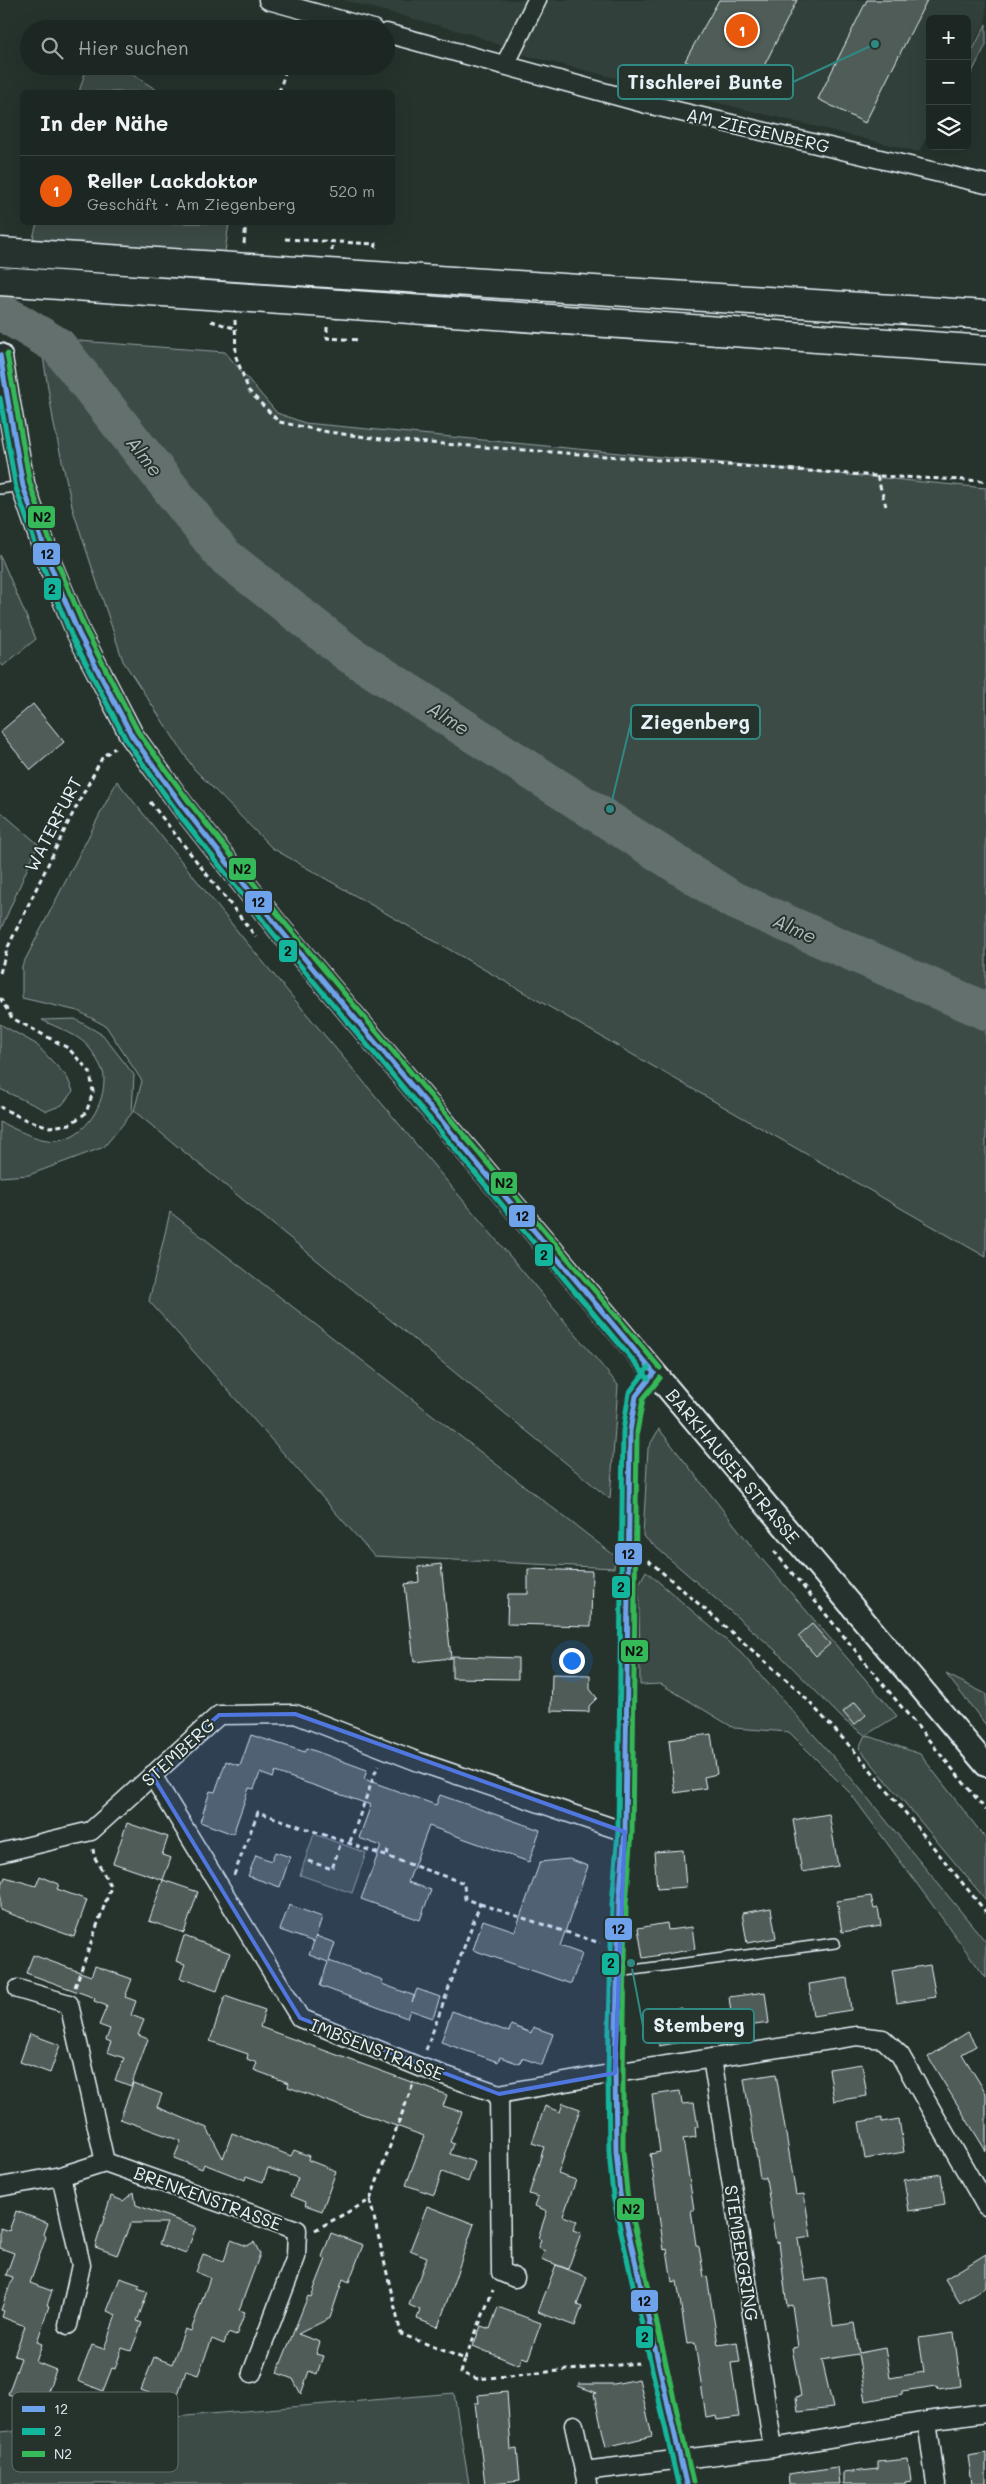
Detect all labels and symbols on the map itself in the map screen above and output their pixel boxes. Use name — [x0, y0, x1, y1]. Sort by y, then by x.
pin: 1 — [726, 11, 758, 49]
callout: Tischlerei Bunte — [618, 65, 793, 99]
text: Tischlerei Bunte — [628, 69, 782, 94]
street label: AM ZIEGENBERG — [684, 102, 832, 158]
water label: Alme — [121, 431, 169, 481]
line badge: N2 — [27, 505, 56, 529]
text: N2 — [33, 507, 51, 526]
line badge: 12 — [32, 542, 61, 566]
text: 12 — [40, 544, 54, 563]
line badge: 2 — [43, 577, 62, 601]
text: 2 — [48, 579, 56, 598]
water label: Alme — [423, 695, 475, 741]
callout: Ziegenberg — [631, 705, 760, 739]
text: Ziegenberg — [640, 709, 750, 734]
street label: WATERFURT — [19, 772, 87, 876]
line badge: N2 — [228, 857, 257, 881]
text: N2 — [233, 859, 251, 878]
line badge: 12 — [244, 890, 273, 914]
text: 12 — [251, 892, 265, 911]
water label: Alme — [769, 907, 821, 949]
line badge: 2 — [278, 939, 298, 963]
text: 2 — [284, 941, 292, 960]
line badge: N2 — [490, 1171, 518, 1195]
text: N2 — [495, 1173, 513, 1192]
line badge: 12 — [508, 1204, 536, 1228]
text: 12 — [515, 1206, 529, 1225]
line badge: 2 — [534, 1243, 554, 1267]
text: 2 — [540, 1245, 548, 1264]
street label: BARKHAUSER STRASSE — [661, 1383, 805, 1549]
line badge: 12 — [614, 1542, 643, 1566]
text: 12 — [621, 1544, 635, 1563]
line badge: 2 — [611, 1575, 631, 1599]
text: 2 — [617, 1577, 625, 1596]
line badge: N2 — [620, 1639, 649, 1663]
text: N2 — [625, 1641, 643, 1660]
your location — [559, 1648, 585, 1674]
street label: STEMBERG — [136, 1713, 220, 1791]
line badge: 12 — [604, 1917, 633, 1941]
text: 12 — [611, 1919, 625, 1938]
line badge: 2 — [601, 1952, 620, 1976]
text: 2 — [607, 1953, 615, 1972]
callout: Stemberg — [643, 2009, 754, 2043]
street label: IMBSENSTRASSE — [306, 2012, 448, 2086]
text: Stemberg — [653, 2012, 745, 2037]
street label: BRENKENSTRASSE — [131, 2160, 285, 2236]
street label: STEMBERGRING — [719, 2183, 765, 2323]
line badge: N2 — [616, 2197, 645, 2221]
text: N2 — [622, 2199, 640, 2218]
line badge: 12 — [630, 2289, 659, 2313]
text: 12 — [637, 2291, 651, 2310]
line badge: 2 — [635, 2325, 654, 2349]
text: 2 — [641, 2327, 649, 2346]
legend — [12, 2392, 178, 2472]
text: 12 — [54, 2399, 68, 2418]
text: 2 — [54, 2421, 62, 2440]
text: N2 — [54, 2444, 72, 2463]

